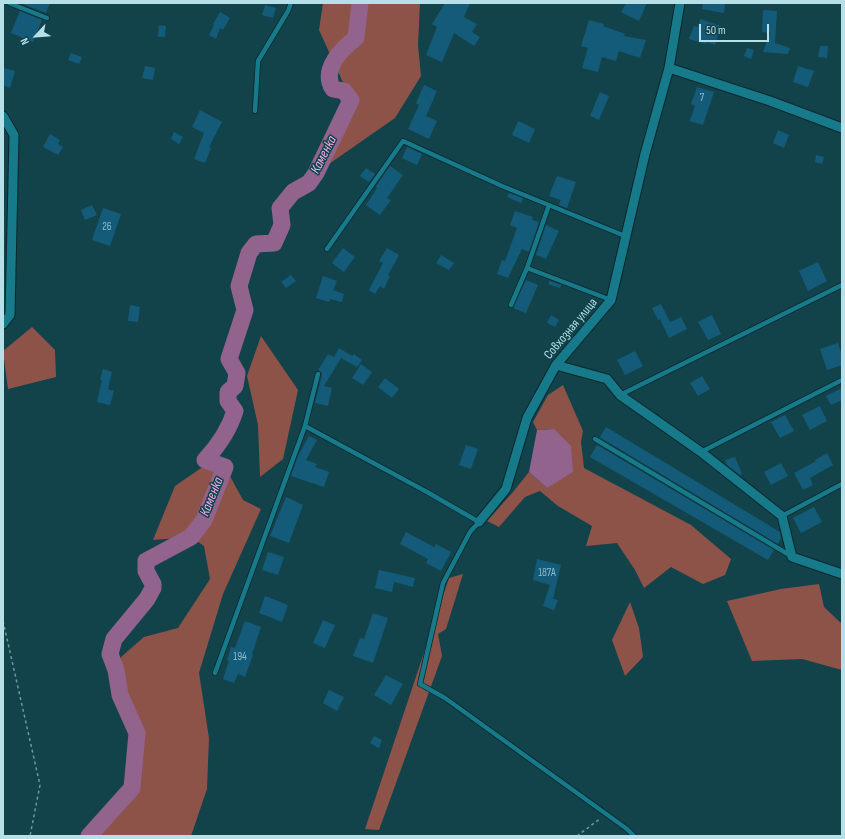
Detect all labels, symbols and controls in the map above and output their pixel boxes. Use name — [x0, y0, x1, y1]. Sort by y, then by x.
north arrow — [16, 16, 56, 56]
scale bar — [701, 16, 771, 42]
text: 50 m — [706, 23, 726, 38]
text: N — [18, 36, 32, 47]
house number: 7 — [700, 91, 704, 105]
water label: Каменка — [307, 133, 341, 177]
house number: 26 — [102, 220, 112, 234]
street label: Совхозная улица — [541, 295, 601, 363]
water label: Каменка — [197, 475, 227, 519]
house number: 187А — [538, 566, 556, 580]
house number: 194 — [233, 650, 247, 664]

